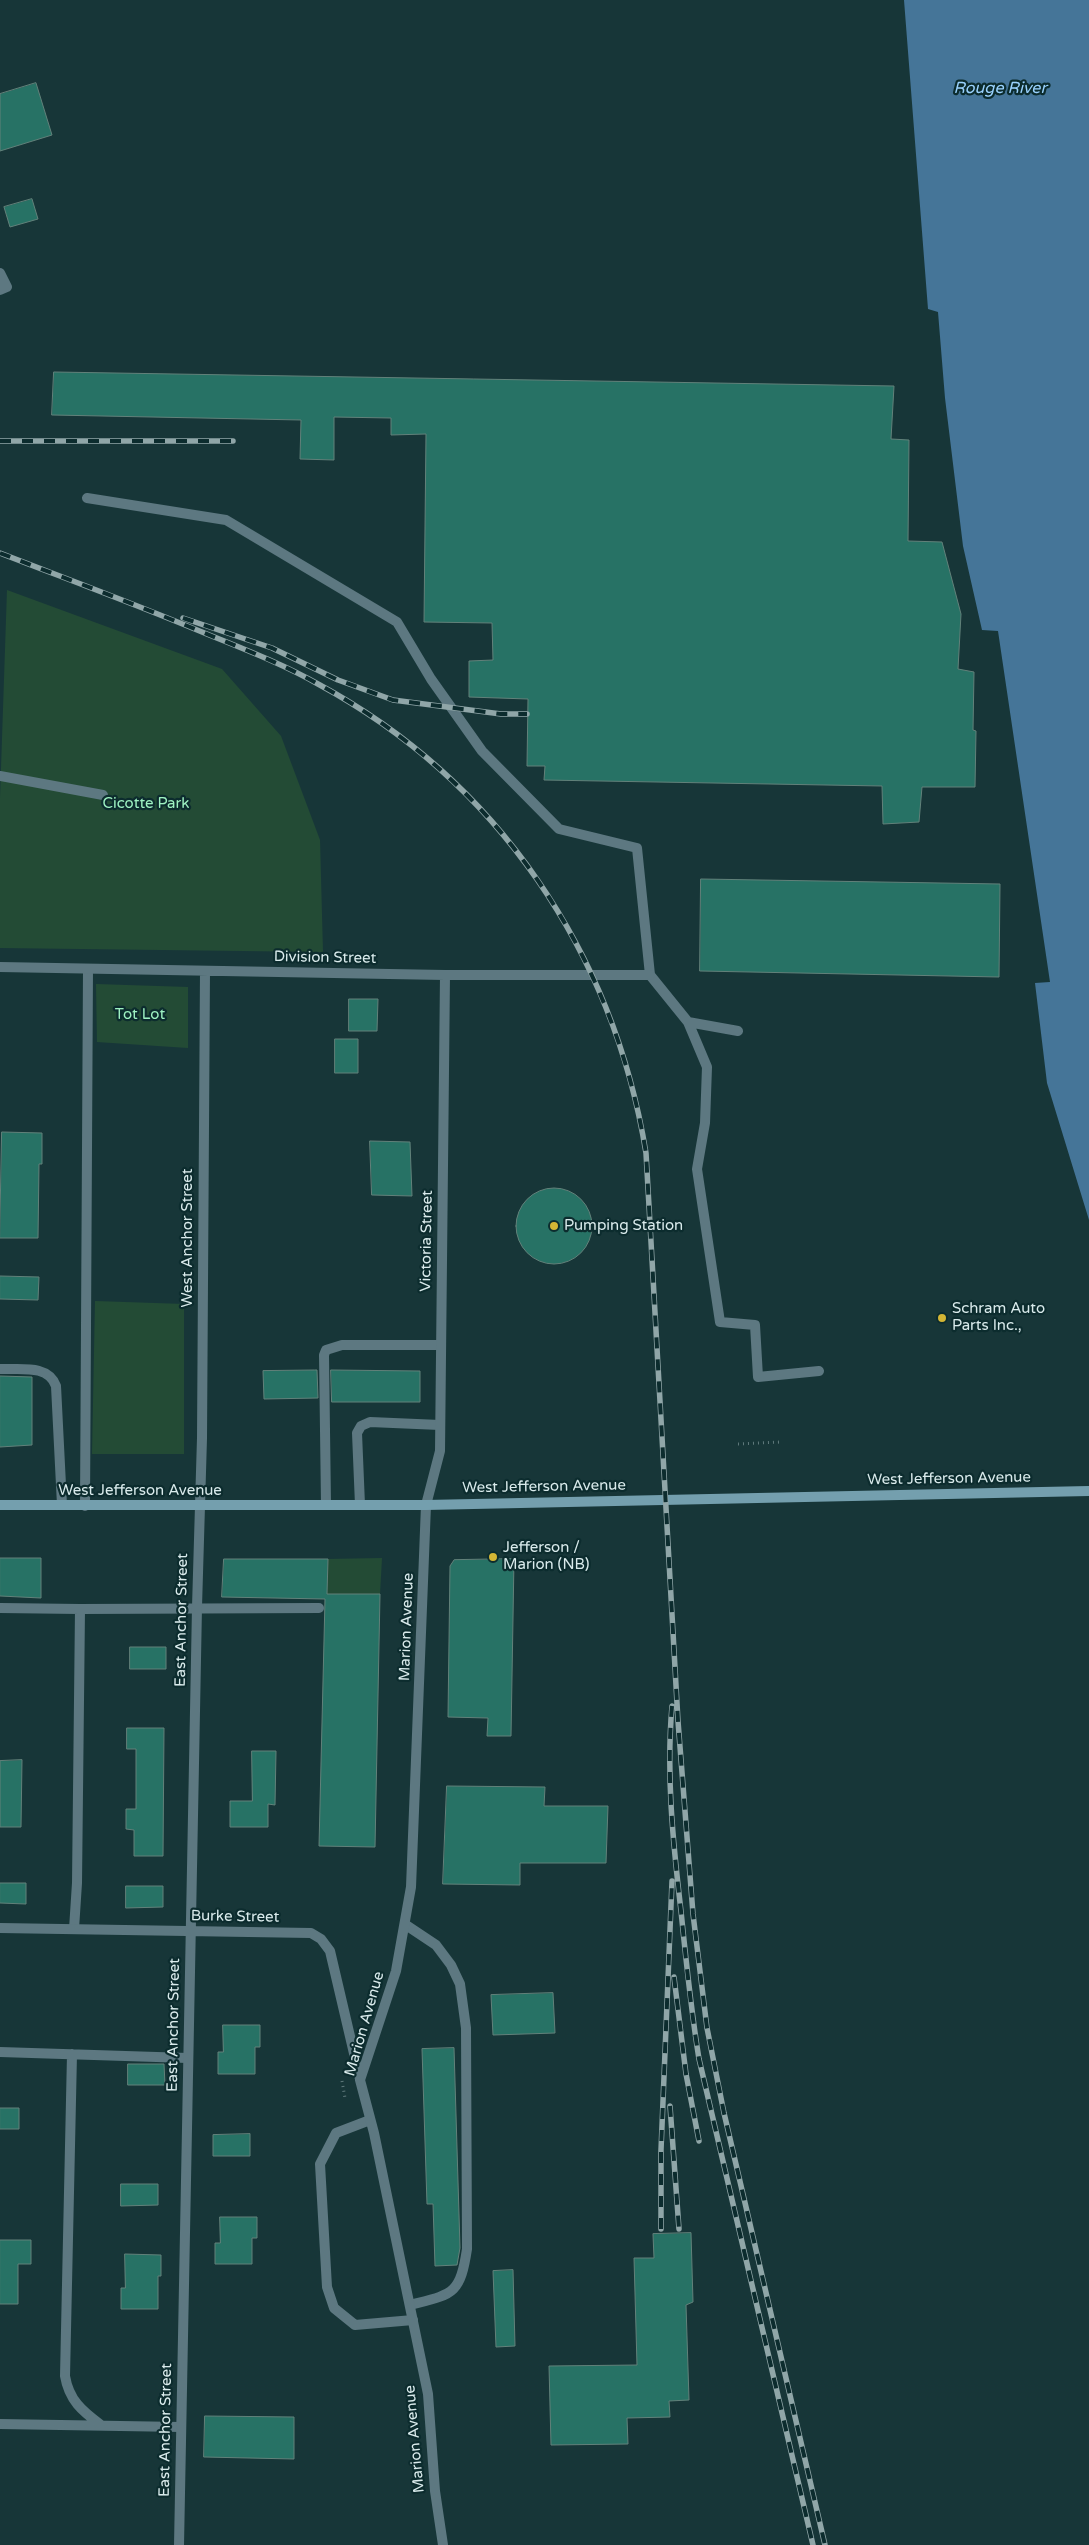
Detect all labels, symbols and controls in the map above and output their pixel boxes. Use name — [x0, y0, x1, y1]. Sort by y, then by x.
water label: Rouge River — [953, 79, 1047, 99]
park label: Cicotte Park — [103, 795, 189, 813]
street label: Division Street — [274, 948, 376, 968]
park label: Tot Lot — [115, 1006, 165, 1024]
street label: West Anchor Street — [179, 1169, 197, 1307]
street label: Victoria Street — [417, 1190, 437, 1292]
place label: Pumping Station — [564, 1217, 683, 1235]
marker: Pumping Station — [548, 1220, 560, 1232]
place label: Schram Auto Parts Inc., — [952, 1300, 1045, 1335]
marker: Schram Auto Parts Inc., — [936, 1312, 948, 1324]
street label: West Jefferson Avenue — [867, 1469, 1031, 1489]
street label: West Jefferson Avenue — [462, 1477, 626, 1497]
street label: West Jefferson Avenue — [58, 1482, 222, 1500]
place label: Jefferson / Marion (NB) — [503, 1539, 589, 1574]
marker: Jefferson / Marion (NB) — [487, 1551, 499, 1563]
street label: East Anchor Street — [172, 1553, 192, 1687]
street label: Marion Avenue — [396, 1573, 418, 1681]
street label: Burke Street — [191, 1907, 279, 1927]
street label: East Anchor Street — [164, 1958, 184, 2092]
street label: Marion Avenue — [341, 1969, 389, 2079]
street label: East Anchor Street — [156, 2363, 176, 2497]
street label: Marion Avenue — [401, 2384, 429, 2494]

